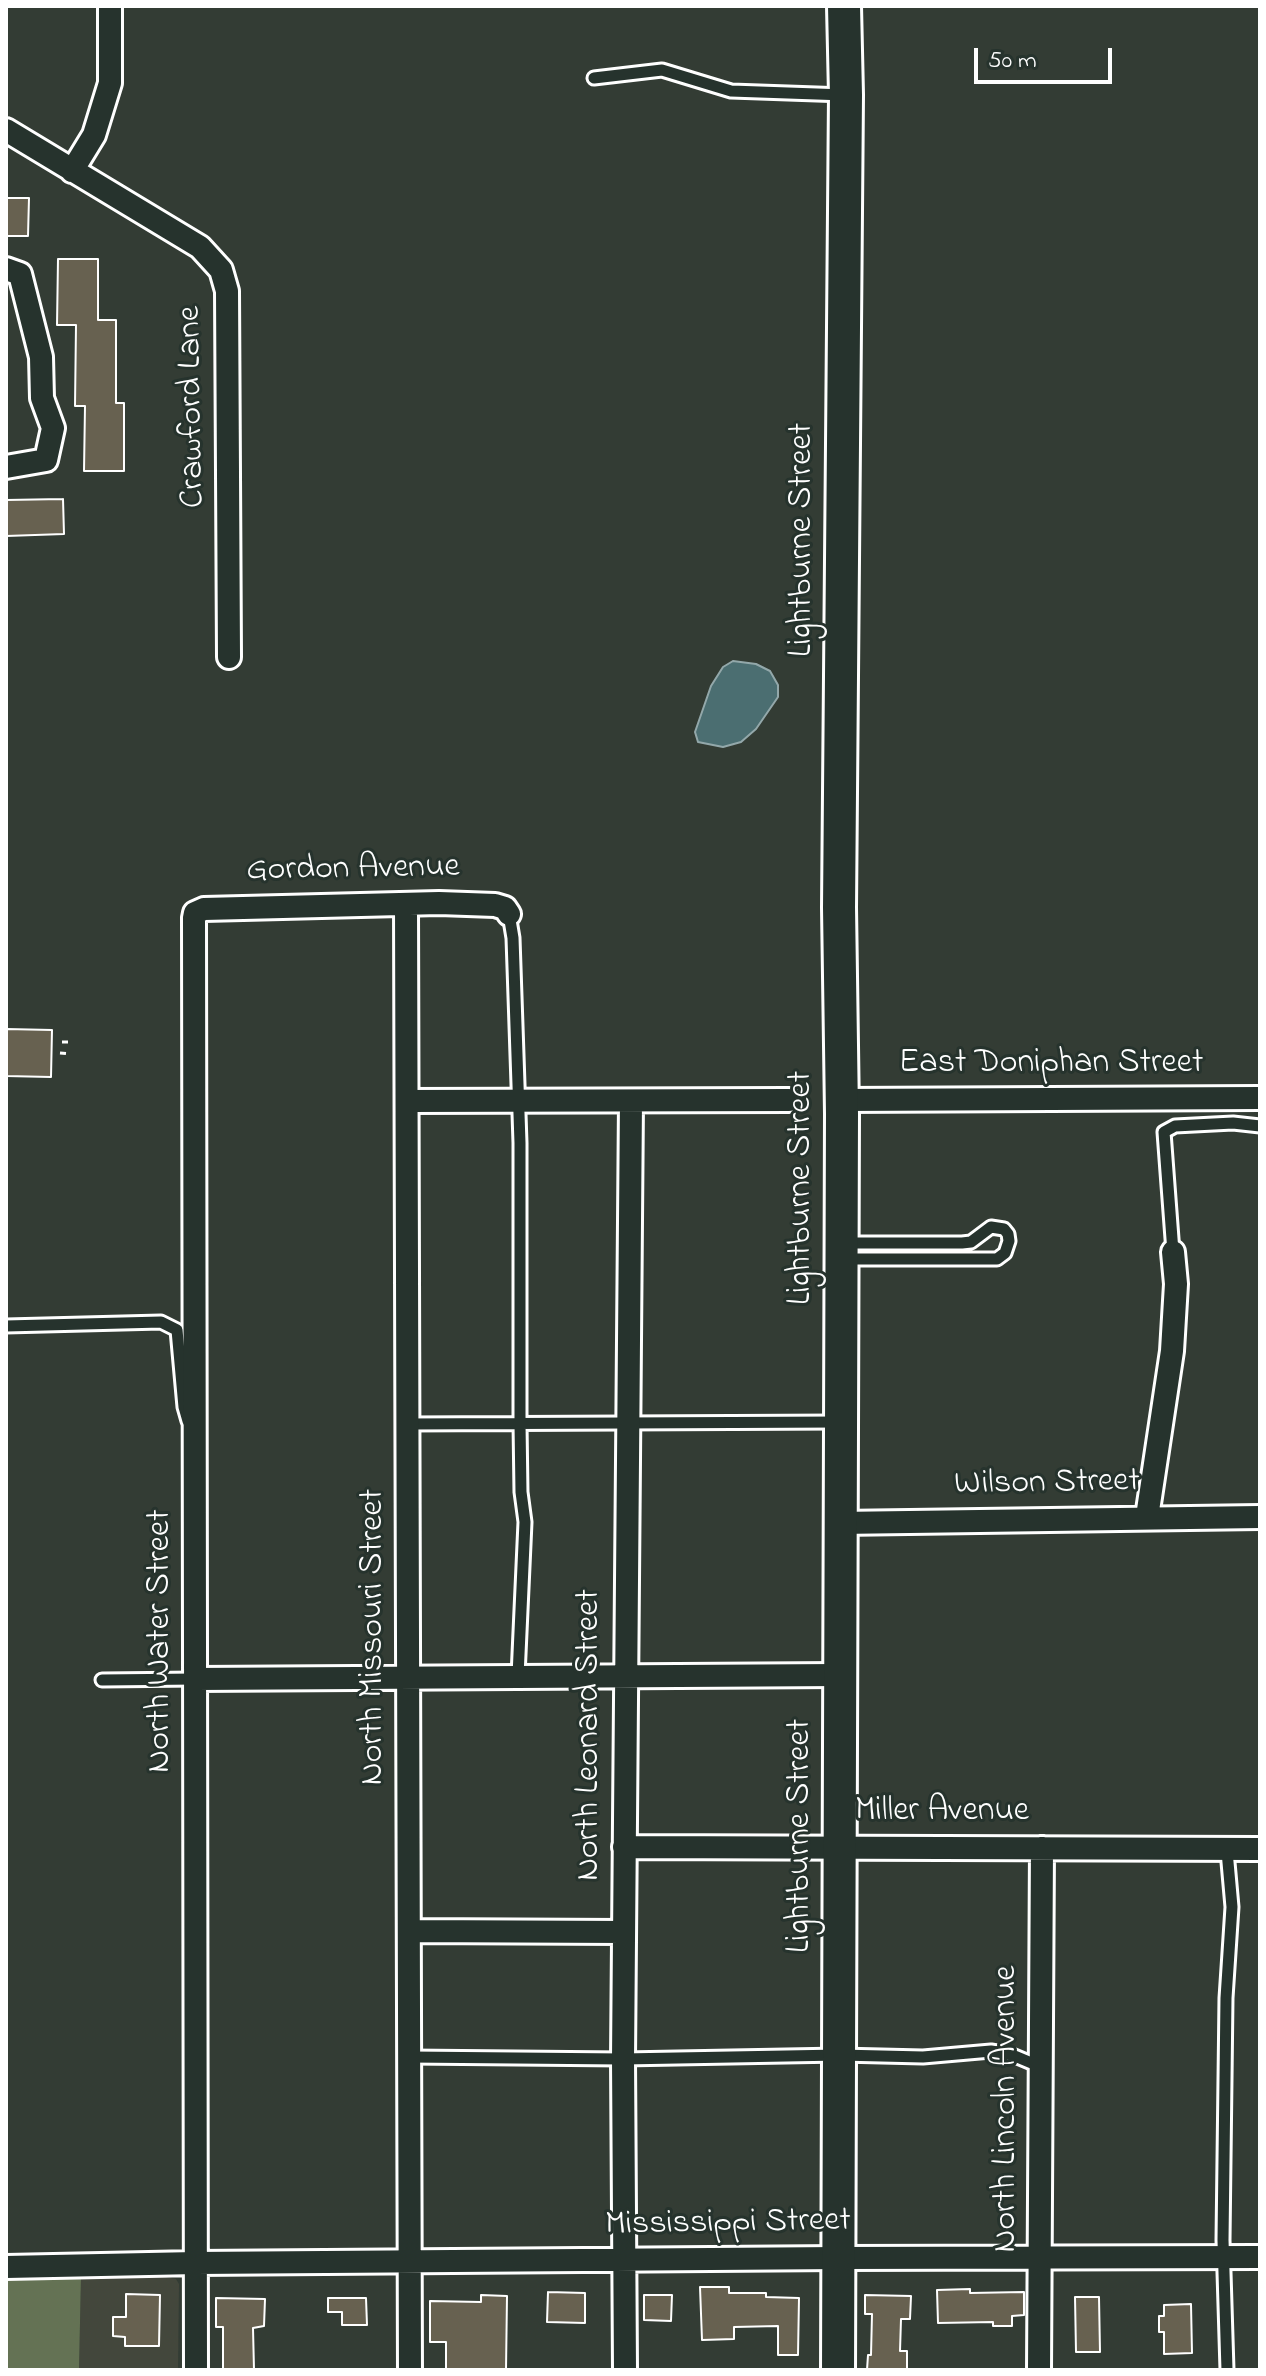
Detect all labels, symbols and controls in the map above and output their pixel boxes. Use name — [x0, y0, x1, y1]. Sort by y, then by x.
scale bar — [978, 32, 1116, 82]
text: 50 m — [988, 44, 1037, 79]
street label: Crawford Lane — [172, 305, 216, 509]
street label: Lightburne Street — [784, 423, 824, 657]
street label: Gordon Avenue — [246, 849, 460, 893]
street label: East Doniphan Street — [899, 1045, 1203, 1085]
street label: Lightburne Street — [783, 1071, 823, 1305]
street label: Wilson Street — [954, 1463, 1140, 1507]
street label: North Missouri Street — [355, 1489, 395, 1785]
street label: North Water Street — [142, 1509, 182, 1773]
street label: North Leonard Street — [571, 1589, 611, 1881]
street label: Lightburne Street — [782, 1719, 822, 1953]
street label: Miller Avenue — [855, 1793, 1029, 1833]
street label: North Lincoln Avenue — [988, 1965, 1028, 2253]
street label: Mississippi Street — [605, 2202, 851, 2248]

